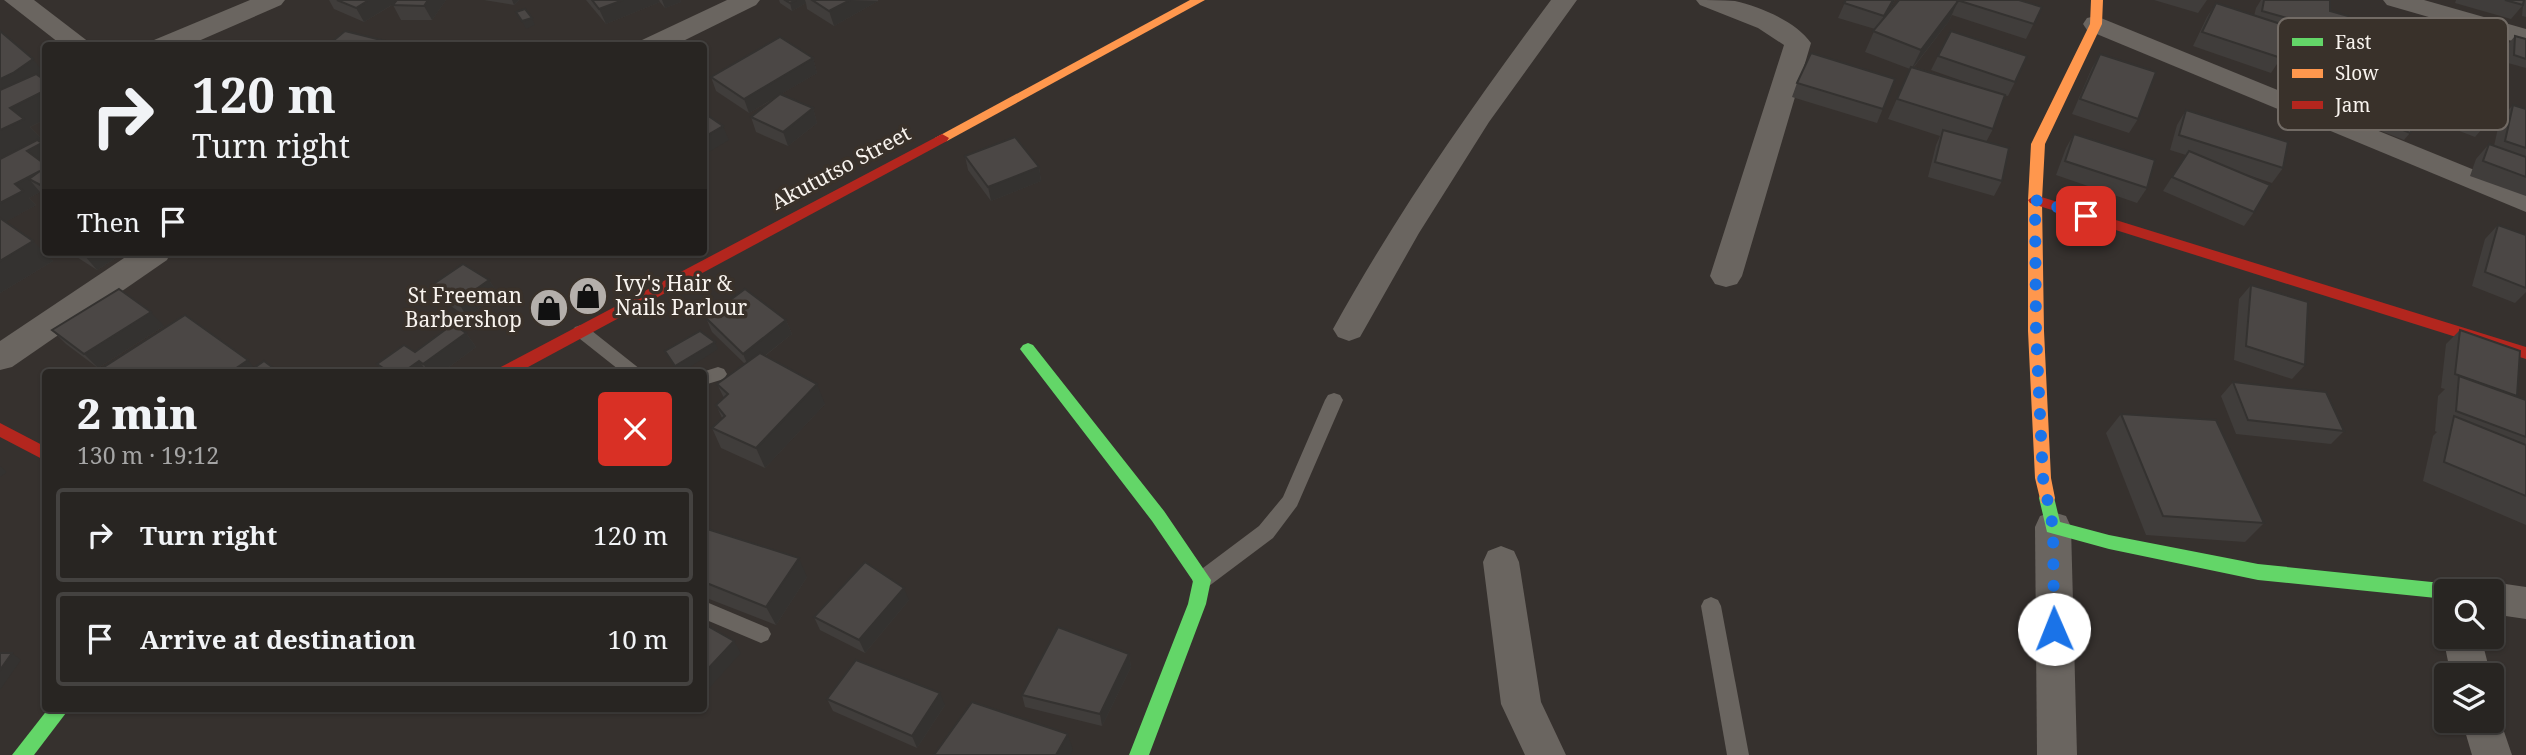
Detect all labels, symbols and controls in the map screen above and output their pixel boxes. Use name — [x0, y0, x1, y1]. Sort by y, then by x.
legend — [2278, 18, 2508, 130]
text: Fast — [2335, 29, 2372, 55]
text: Slow — [2335, 60, 2379, 86]
text: 120 m — [192, 61, 336, 127]
icon: right — [77, 70, 168, 161]
text: Jam — [2334, 92, 2370, 118]
street label: Akututso Street — [766, 119, 915, 216]
text: Turn right — [192, 124, 350, 167]
pin — [2056, 186, 2116, 246]
icon: arrive — [2067, 197, 2105, 235]
icon: arrive — [154, 203, 192, 241]
text: Then — [77, 204, 140, 240]
place label: Ivy's Hair & Nails Parlour — [615, 269, 747, 321]
shop icon: Ivy's Hair & Nails Parlour — [567, 275, 609, 317]
place label: St Freeman Barbershop — [405, 281, 522, 333]
shop icon: St Freeman Barbershop — [528, 287, 570, 329]
text: 2 min — [77, 384, 198, 441]
button: close — [598, 392, 672, 466]
text: 130 m · 19:12 — [77, 439, 219, 471]
icon: right — [81, 516, 119, 554]
text: Turn right — [140, 517, 277, 553]
text: 120 m — [593, 517, 668, 553]
map controls — [2434, 579, 2504, 733]
button: search — [2434, 579, 2504, 649]
position arrow — [2017, 592, 2091, 666]
icon: arrive — [81, 620, 119, 658]
text: Arrive at destination — [140, 621, 416, 657]
text: 10 m — [608, 621, 668, 657]
button: layers — [2434, 663, 2504, 733]

